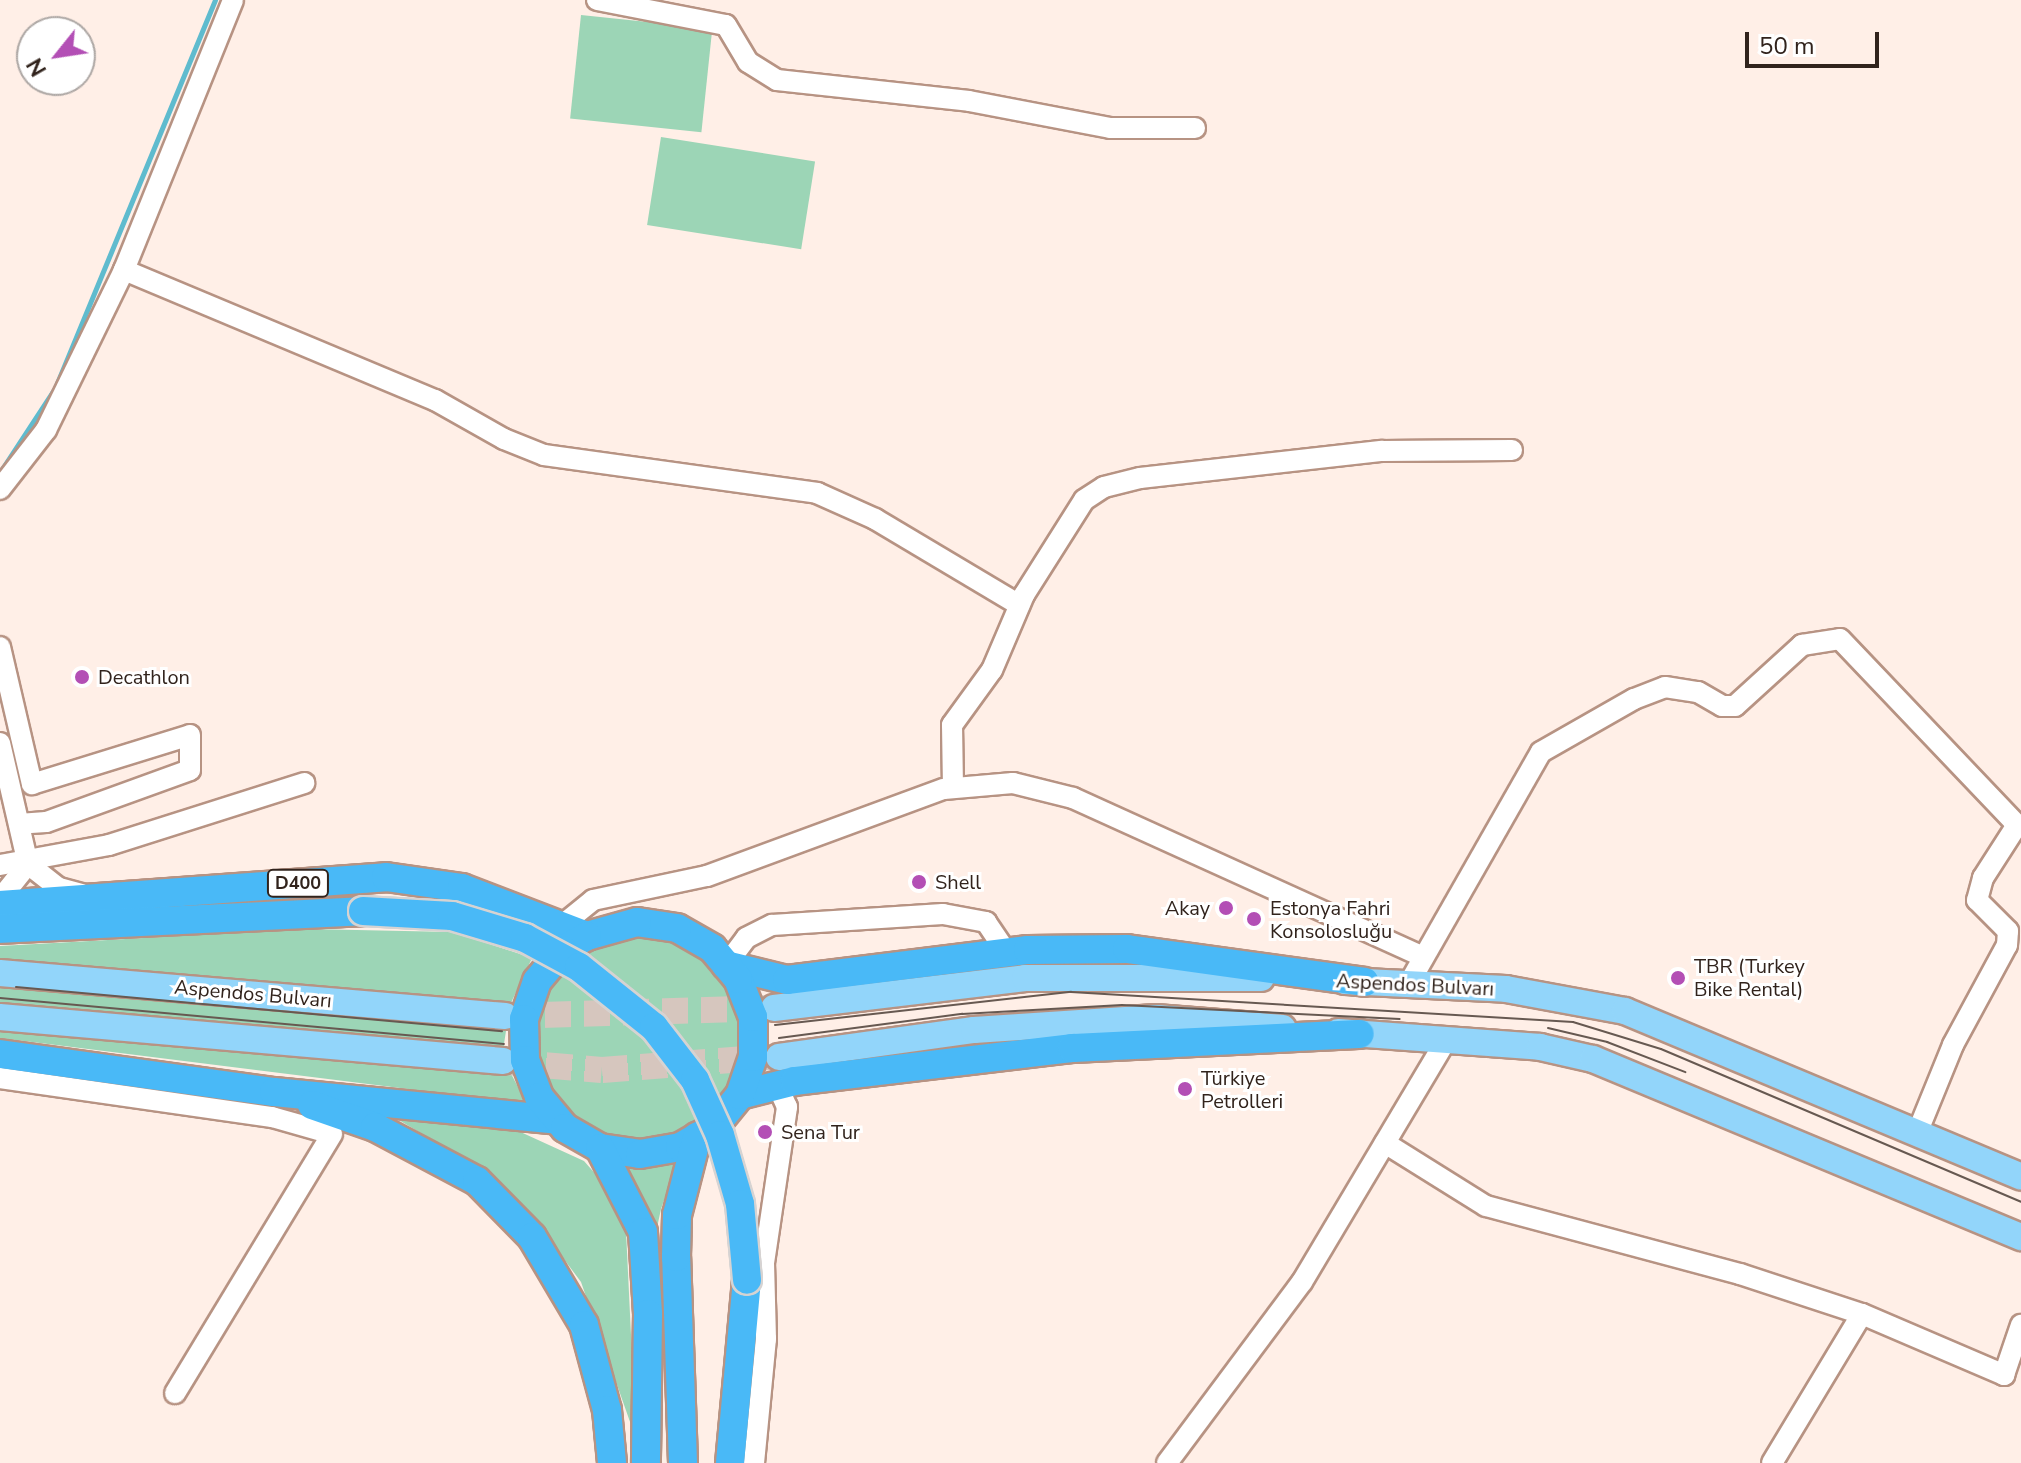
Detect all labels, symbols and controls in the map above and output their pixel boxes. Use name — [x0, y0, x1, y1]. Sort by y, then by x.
north arrow — [16, 16, 96, 96]
scale bar — [1749, 16, 1883, 66]
text: 50 m — [1759, 30, 1815, 62]
text: N — [20, 52, 54, 82]
place label: Decathlon — [98, 665, 190, 689]
marker: Decathlon — [73, 668, 91, 686]
road number: D400 — [266, 869, 330, 897]
place label: Shell — [935, 870, 981, 894]
marker: Shell — [910, 873, 928, 891]
place label: Akay — [1165, 896, 1210, 920]
place label: Estonya Fahri Konsolosluğu — [1270, 896, 1392, 943]
marker: Akay — [1217, 899, 1235, 917]
marker: Estonya Fahri Konsolosluğu — [1245, 910, 1263, 928]
place label: TBR (Turkey Bike Rental) — [1694, 954, 1805, 1001]
street label: Aspendos Bulvarı — [1335, 969, 1495, 1001]
marker: TBR (Turkey Bike Rental) — [1669, 969, 1687, 987]
street label: Aspendos Bulvarı — [173, 975, 333, 1013]
place label: Türkiye Petrolleri — [1201, 1066, 1283, 1113]
marker: Türkiye Petrolleri — [1176, 1080, 1194, 1098]
place label: Sena Tur — [781, 1120, 860, 1144]
marker: Sena Tur — [756, 1123, 774, 1141]

